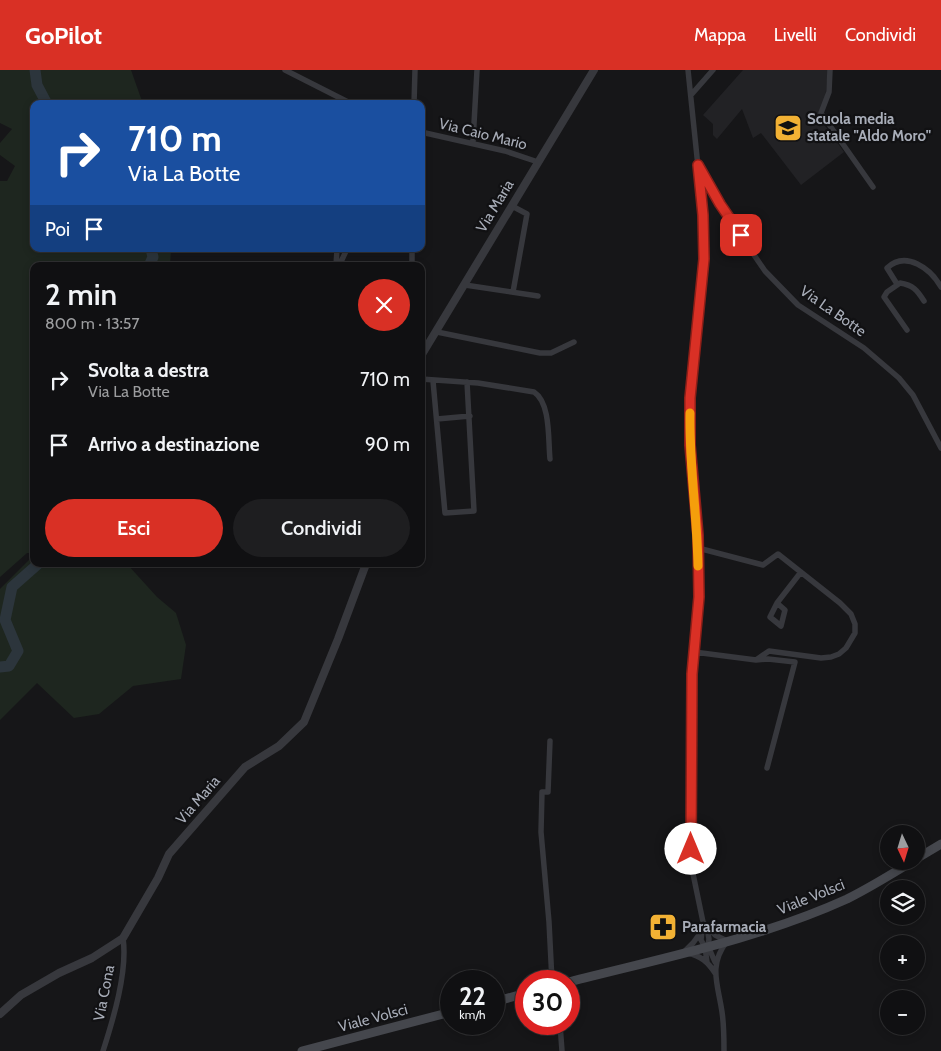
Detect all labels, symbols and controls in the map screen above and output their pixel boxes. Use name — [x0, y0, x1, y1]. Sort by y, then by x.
text: GoPilot — [25, 21, 102, 50]
text: Mappa — [694, 24, 746, 46]
text: Livelli — [774, 24, 817, 46]
text: Condividi — [845, 24, 916, 46]
place label: Scuola media statale "Aldo Moro" — [807, 110, 931, 145]
school or university icon: Scuola media statale "Aldo Moro" — [773, 113, 803, 143]
street label: Via Caio Mario — [437, 114, 529, 154]
text: 710 m — [128, 117, 222, 160]
icon: right — [45, 120, 110, 185]
text: Via La Botte — [128, 160, 240, 187]
street label: Via Maria — [472, 176, 518, 235]
pin — [720, 214, 762, 256]
icon: arrive — [80, 215, 108, 243]
text: Poi — [45, 218, 70, 241]
icon: arrive — [727, 221, 755, 249]
text: 2 min — [45, 276, 117, 313]
button: close — [358, 279, 410, 331]
street label: Via La Botte — [797, 282, 870, 340]
text: 800 m · 13:57 — [45, 314, 140, 333]
text: Svolta a destra — [88, 359, 209, 382]
icon: right — [45, 366, 73, 394]
text: 710 m — [360, 368, 410, 391]
text: Via La Botte — [88, 382, 170, 401]
icon: arrive — [45, 431, 73, 459]
text: Arrivo a destinazione — [88, 433, 259, 456]
text: 90 m — [365, 433, 410, 456]
button: Esci — [45, 499, 223, 557]
button: Condividi — [233, 499, 410, 557]
street label: Via Maria — [172, 772, 224, 828]
position arrow — [664, 822, 716, 874]
north arrow — [880, 825, 925, 870]
map controls — [880, 825, 925, 1035]
street label: Viale Volsci — [775, 875, 847, 919]
button: layers — [880, 880, 925, 925]
pharmacy icon: Parafarmacia — [648, 912, 678, 942]
place label: Parafarmacia — [682, 918, 767, 936]
button: + — [880, 935, 925, 980]
street label: Via Cona — [90, 963, 118, 1022]
speed limit sign: 30 — [515, 970, 580, 1035]
text: 22 — [459, 981, 486, 1011]
button: − — [880, 990, 925, 1035]
street label: Viale Volsci — [336, 1000, 410, 1036]
text: km/h — [459, 1007, 486, 1022]

